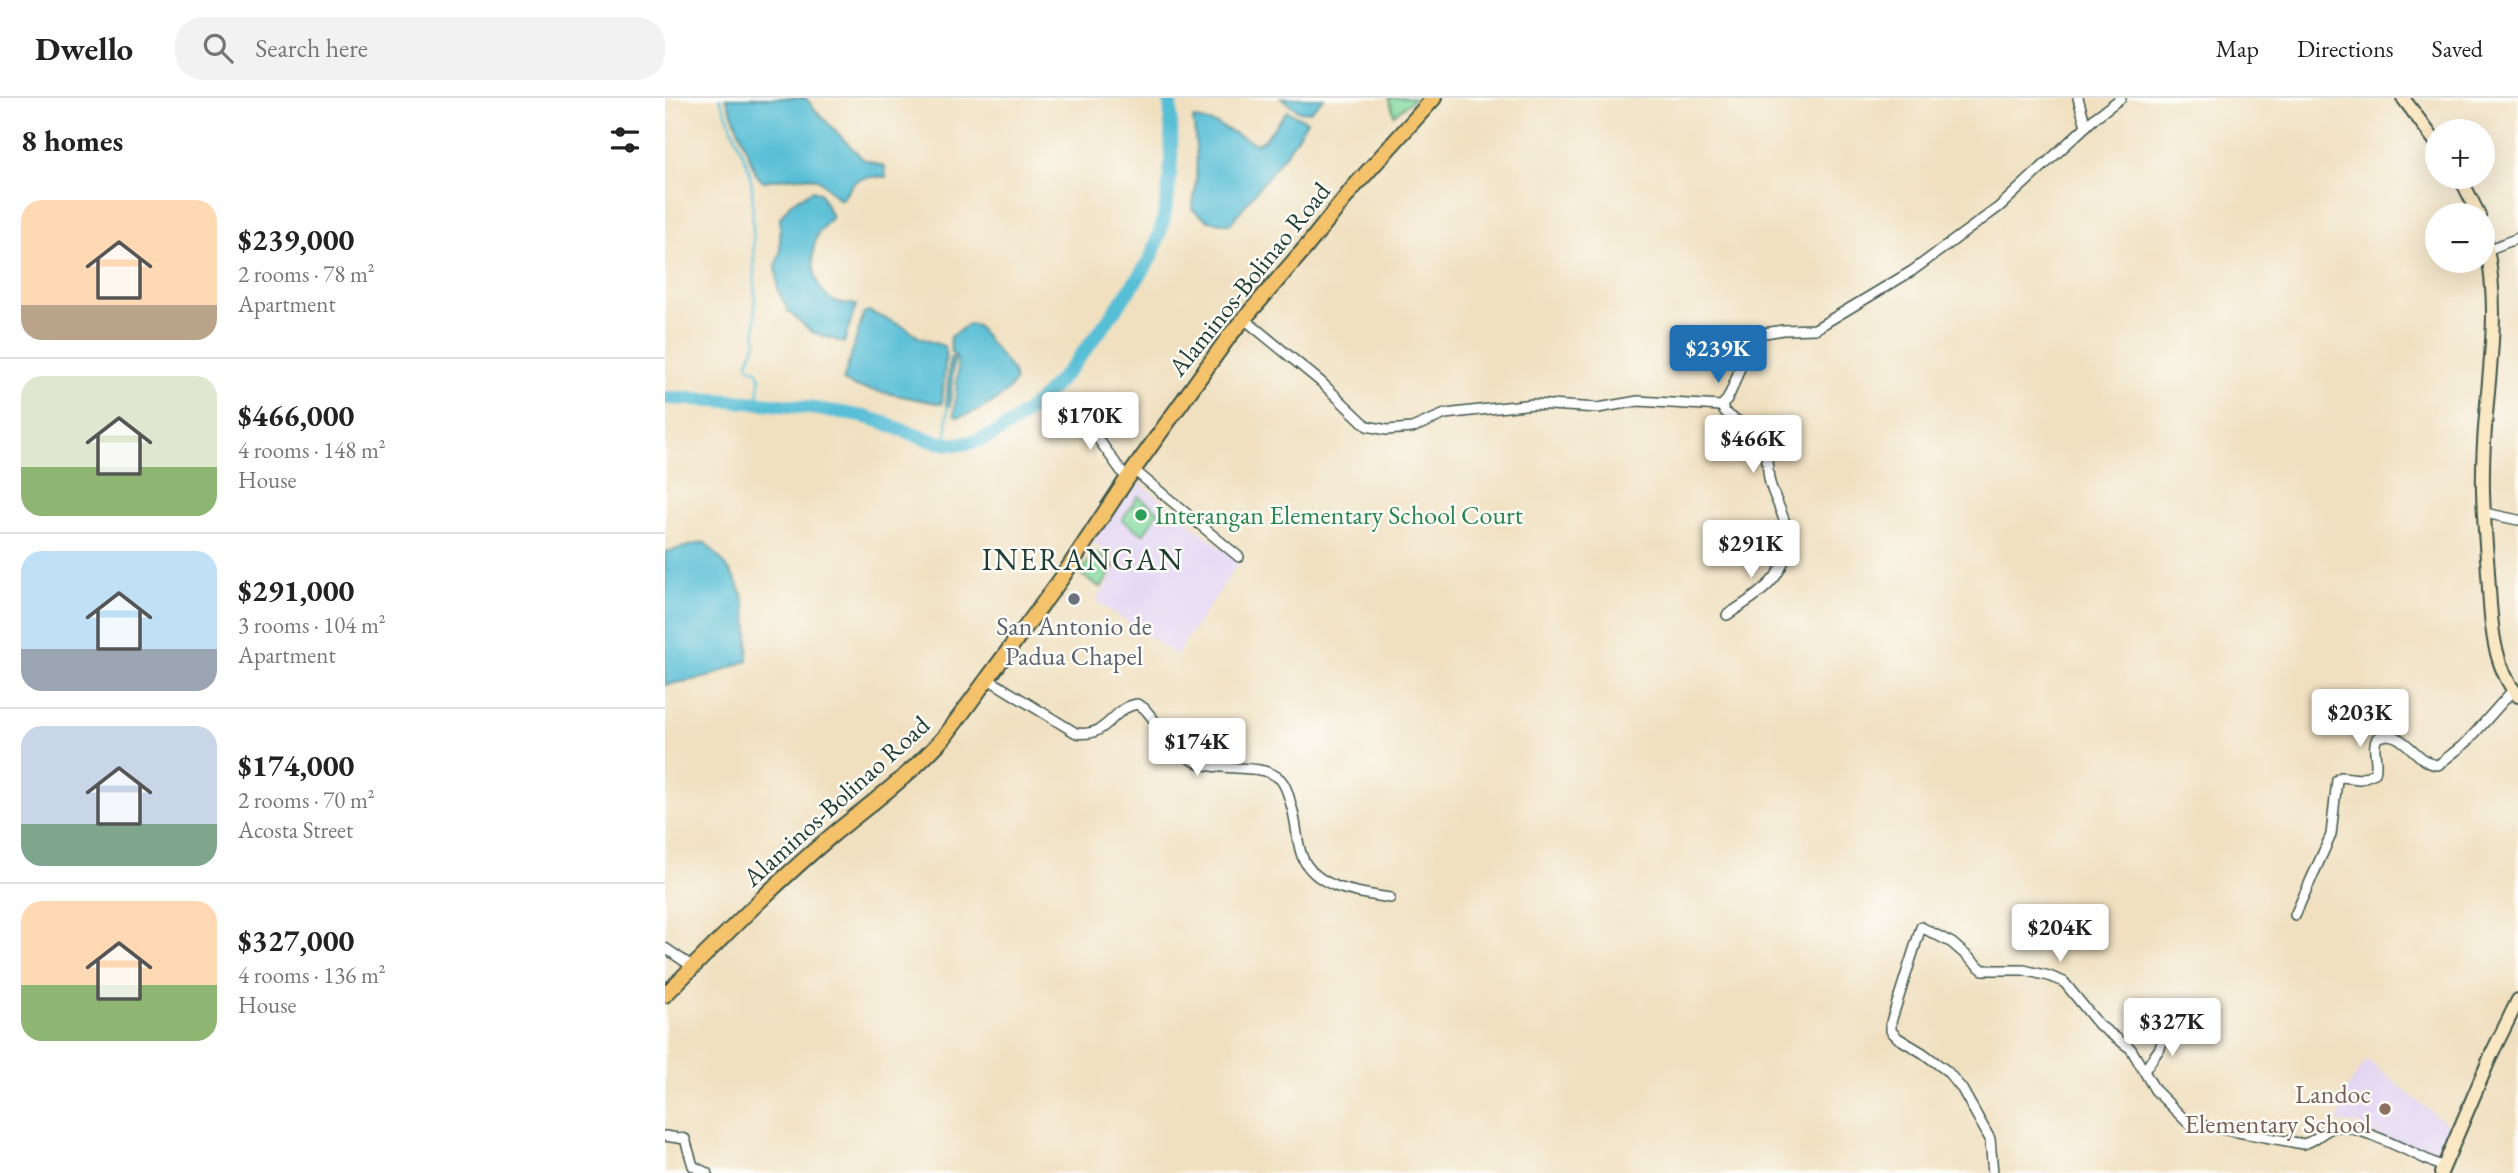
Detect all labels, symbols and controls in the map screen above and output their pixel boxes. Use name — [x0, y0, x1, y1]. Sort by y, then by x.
search box — [175, 17, 665, 80]
text: Dwello — [35, 27, 133, 70]
icon: search — [199, 29, 237, 67]
text: Search here — [255, 31, 368, 65]
text: Map — [2216, 33, 2259, 64]
text: Directions — [2297, 33, 2394, 64]
text: Saved — [2432, 33, 2483, 64]
map controls — [2425, 119, 2495, 273]
button: + — [2425, 119, 2495, 189]
text: 8 homes — [21, 121, 123, 160]
icon: filters — [606, 121, 644, 159]
street label: Alaminos-Bolinao Road — [1160, 174, 1338, 384]
button: − — [2425, 203, 2495, 273]
text: $239,000 — [238, 220, 354, 259]
icon: home — [77, 228, 161, 312]
text: 2 rooms · 78 m² — [238, 259, 375, 289]
text: Apartment — [238, 289, 336, 319]
pin: $239K — [1669, 326, 1767, 385]
text: $239K — [1686, 333, 1750, 363]
pin: $170K — [1041, 392, 1139, 452]
text: $466,000 — [238, 396, 354, 435]
text: $170K — [1058, 400, 1122, 430]
icon: home — [77, 404, 161, 488]
pin: $466K — [1704, 416, 1802, 475]
text: $466K — [1721, 423, 1785, 453]
text: 4 rooms · 148 m² — [238, 435, 386, 465]
text: House — [238, 465, 297, 495]
place label: Interangan Elementary School Court — [1155, 498, 1523, 532]
marker: Interangan Elementary School Court — [1133, 507, 1149, 523]
pin: $291K — [1702, 520, 1800, 580]
text: $291K — [1719, 528, 1783, 558]
district label: INERANGAN — [982, 540, 1184, 579]
text: $291,000 — [238, 571, 354, 610]
icon: home — [77, 579, 161, 663]
marker: San Antonio de Padua Chapel — [1066, 591, 1082, 607]
place label: San Antonio de Padua Chapel — [996, 609, 1152, 673]
text: 3 rooms · 104 m² — [238, 610, 386, 640]
text: Apartment — [238, 640, 336, 670]
pin: $203K — [2311, 690, 2409, 749]
text: $203K — [2328, 697, 2392, 727]
street label: Alaminos-Bolinao Road — [735, 707, 937, 895]
pin: $174K — [1148, 718, 1246, 778]
text: $174K — [1165, 726, 1229, 756]
text: $174,000 — [238, 746, 354, 785]
icon: home — [77, 754, 161, 838]
text: 2 rooms · 70 m² — [238, 785, 375, 815]
text: Acosta Street — [238, 815, 353, 845]
pin: $204K — [2011, 904, 2109, 964]
text: $204K — [2028, 912, 2092, 942]
text: $327,000 — [238, 921, 354, 960]
icon: home — [77, 929, 161, 1013]
text: 4 rooms · 136 m² — [238, 960, 386, 990]
text: House — [238, 990, 297, 1020]
pin: $327K — [2123, 998, 2221, 1058]
text: $327K — [2140, 1006, 2204, 1036]
place label: Landoc Elementary School — [2184, 1077, 2371, 1141]
marker: Landoc Elementary School — [2377, 1101, 2393, 1117]

